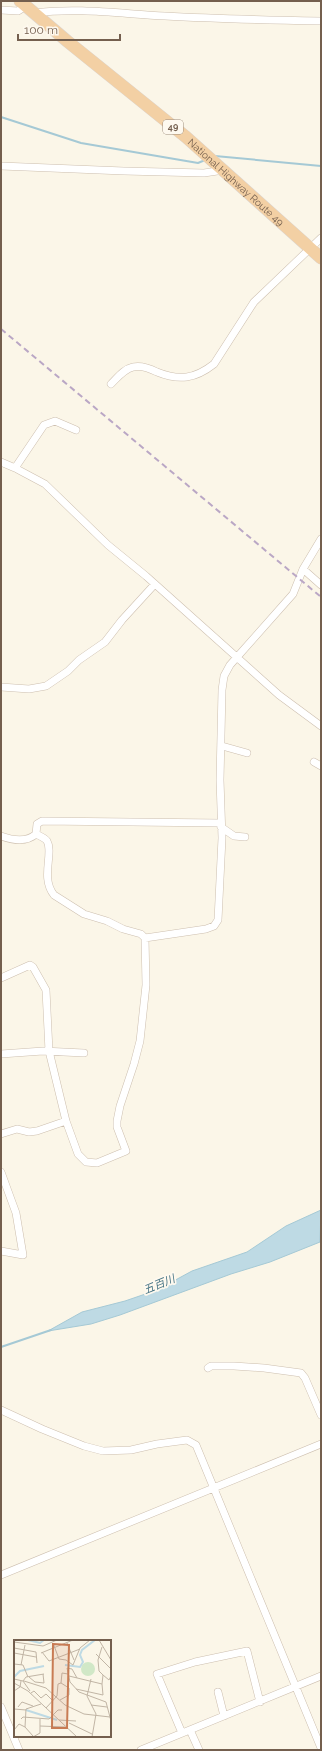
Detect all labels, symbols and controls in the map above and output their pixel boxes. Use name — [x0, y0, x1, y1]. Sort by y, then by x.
scale bar — [18, 16, 120, 42]
text: 100 m — [24, 23, 58, 37]
road number: 49 — [163, 120, 183, 134]
street label: National Highway Route 49 — [186, 137, 286, 228]
water label: 五百川 — [141, 1272, 178, 1297]
inset map — [14, 1640, 111, 1737]

